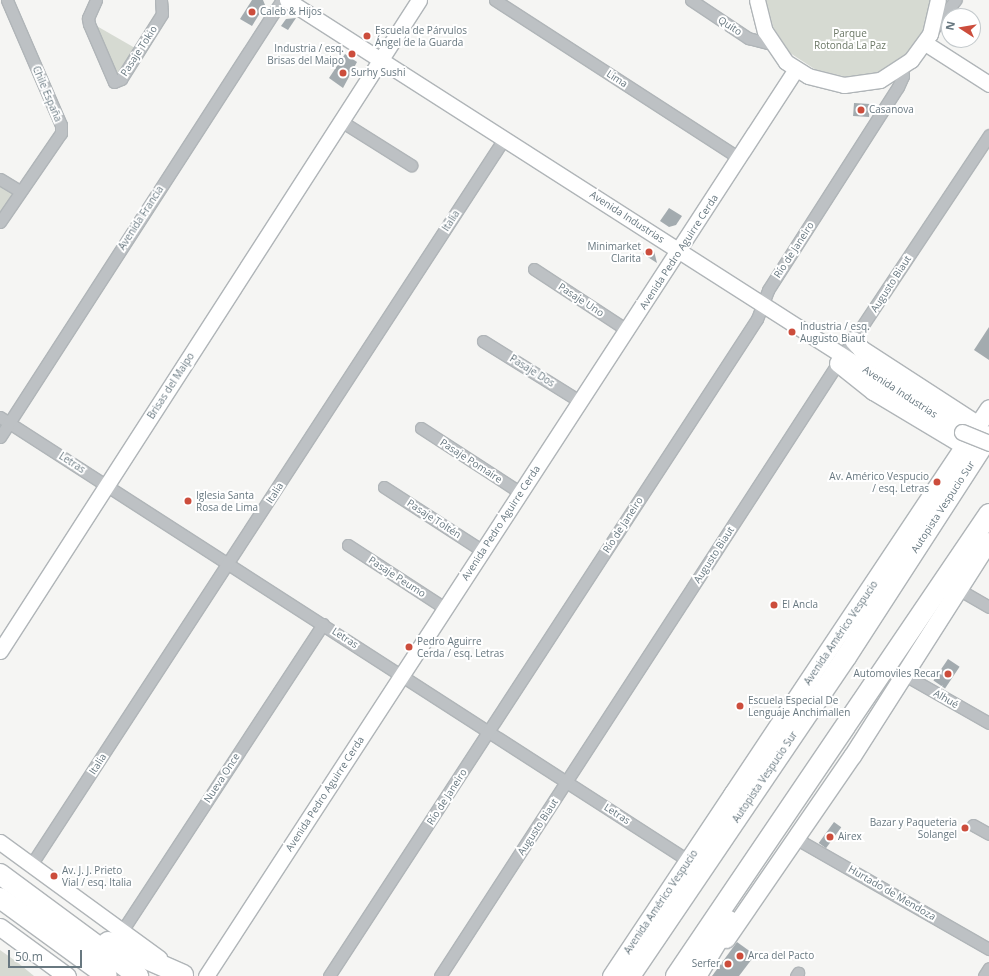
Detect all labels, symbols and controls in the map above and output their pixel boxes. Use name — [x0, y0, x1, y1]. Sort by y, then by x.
place label: Caleb & Hijos — [260, 6, 322, 18]
marker: Caleb & Hijos — [247, 7, 257, 17]
north arrow — [941, 8, 981, 48]
street label: Quito — [716, 14, 744, 38]
text: N — [941, 20, 958, 32]
street label: Pasaje Tokio — [118, 23, 160, 79]
place label: Escuela de Párvulos Ángel de la Guarda — [375, 24, 467, 48]
park label: Parque Rotonda La Paz — [814, 27, 886, 50]
marker: Escuela de Párvulos Ángel de la Guarda — [362, 31, 372, 41]
place label: Industria / esq. Brisas del Maipo — [267, 42, 344, 66]
marker: Industria / esq. Brisas del Maipo — [347, 49, 357, 59]
street label: Chile España — [30, 64, 64, 124]
place label: Surhy Sushi — [351, 67, 405, 79]
marker: Surhy Sushi — [338, 68, 348, 78]
street label: Lima — [604, 68, 630, 90]
place label: Casanova — [869, 104, 914, 116]
marker: Casanova — [856, 105, 866, 115]
street label: Avenida Francia — [116, 184, 166, 252]
street label: Avenida Industrias — [588, 188, 666, 246]
street label: Avenida Pedro Aguirre Cerda — [637, 192, 721, 312]
street label: Italia — [440, 208, 462, 234]
street label: Río de Janeiro — [771, 220, 817, 280]
place label: Minimarket Clarita — [587, 240, 641, 264]
marker: Minimarket Clarita — [644, 247, 654, 257]
street label: Augusto Biaut — [868, 253, 914, 315]
street label: Pasaje Uno — [556, 281, 606, 319]
place label: Industria / esq. Augusto Biaut — [800, 320, 870, 344]
marker: Industria / esq. Augusto Biaut — [787, 327, 797, 337]
street label: Brisas del Maipo — [145, 351, 197, 421]
street label: Pasaje Dos — [507, 352, 557, 390]
street label: Avenida Industrias — [861, 363, 939, 421]
street label: Pasaje Pomaire — [438, 436, 504, 486]
street label: Letras — [57, 450, 87, 476]
street label: Autopista Vespucio Sur — [909, 459, 977, 555]
street label: Avenida Pedro Aguirre Cerda — [459, 463, 543, 583]
place label: Av. Américo Vespucio / esq. Letras — [829, 470, 929, 494]
marker: Av. Américo Vespucio / esq. Letras — [932, 477, 942, 487]
street label: Italia — [264, 480, 286, 506]
place label: Iglesia Santa Rosa de Lima — [196, 489, 258, 512]
street label: Río de Janeiro — [600, 495, 646, 555]
marker: Iglesia Santa Rosa de Lima — [183, 496, 193, 506]
street label: Pasaje Toltén — [405, 497, 463, 541]
street label: Augusto Biaut — [691, 524, 737, 586]
street label: Pasaje Peumo — [366, 554, 428, 600]
street label: Avenida Américo Vespucio — [802, 579, 880, 687]
place label: El Ancla — [782, 599, 818, 611]
marker: El Ancla — [769, 600, 779, 610]
street label: Letras — [330, 625, 360, 651]
place label: Pedro Aguirre Cerda / esq. Letras — [417, 635, 504, 658]
marker: Pedro Aguirre Cerda / esq. Letras — [404, 642, 414, 652]
place label: Automoviles Recar — [853, 668, 940, 680]
marker: Automoviles Recar — [943, 669, 953, 679]
street label: Alhué — [931, 687, 961, 711]
place label: Escuela Especial De Lenguaje Anchimallen — [748, 694, 850, 718]
marker: Escuela Especial De Lenguaje Anchimallen — [735, 701, 745, 711]
street label: Autopista Vespucio Sur — [730, 729, 800, 825]
street label: Avenida Pedro Aguirre Cerda — [283, 734, 367, 854]
street label: Italia — [87, 751, 109, 777]
street label: Nueva Once — [202, 751, 242, 805]
street label: Río de Janeiro — [424, 767, 470, 827]
street label: Augusto Biaut — [515, 796, 561, 858]
street label: Letras — [602, 801, 632, 827]
place label: Bazar y Paqueteria Solangel — [870, 816, 957, 840]
marker: Bazar y Paqueteria Solangel — [960, 823, 970, 833]
place label: Airex — [838, 831, 862, 843]
marker: Airex — [825, 832, 835, 842]
street label: Avenida Américo Vespucio — [622, 848, 700, 956]
street label: Hurtado de Mendoza — [846, 863, 938, 923]
place label: Av. J. J. Prieto Vial / esq. Italia — [62, 864, 132, 888]
marker: Av. J. J. Prieto Vial / esq. Italia — [49, 871, 59, 881]
scale bar — [10, 942, 84, 968]
text: 50 m — [15, 948, 43, 965]
place label: Arca del Pacto — [748, 950, 814, 962]
marker: Arca del Pacto — [735, 951, 745, 961]
place label: Serfer — [692, 958, 720, 970]
marker: Serfer — [723, 959, 733, 969]

